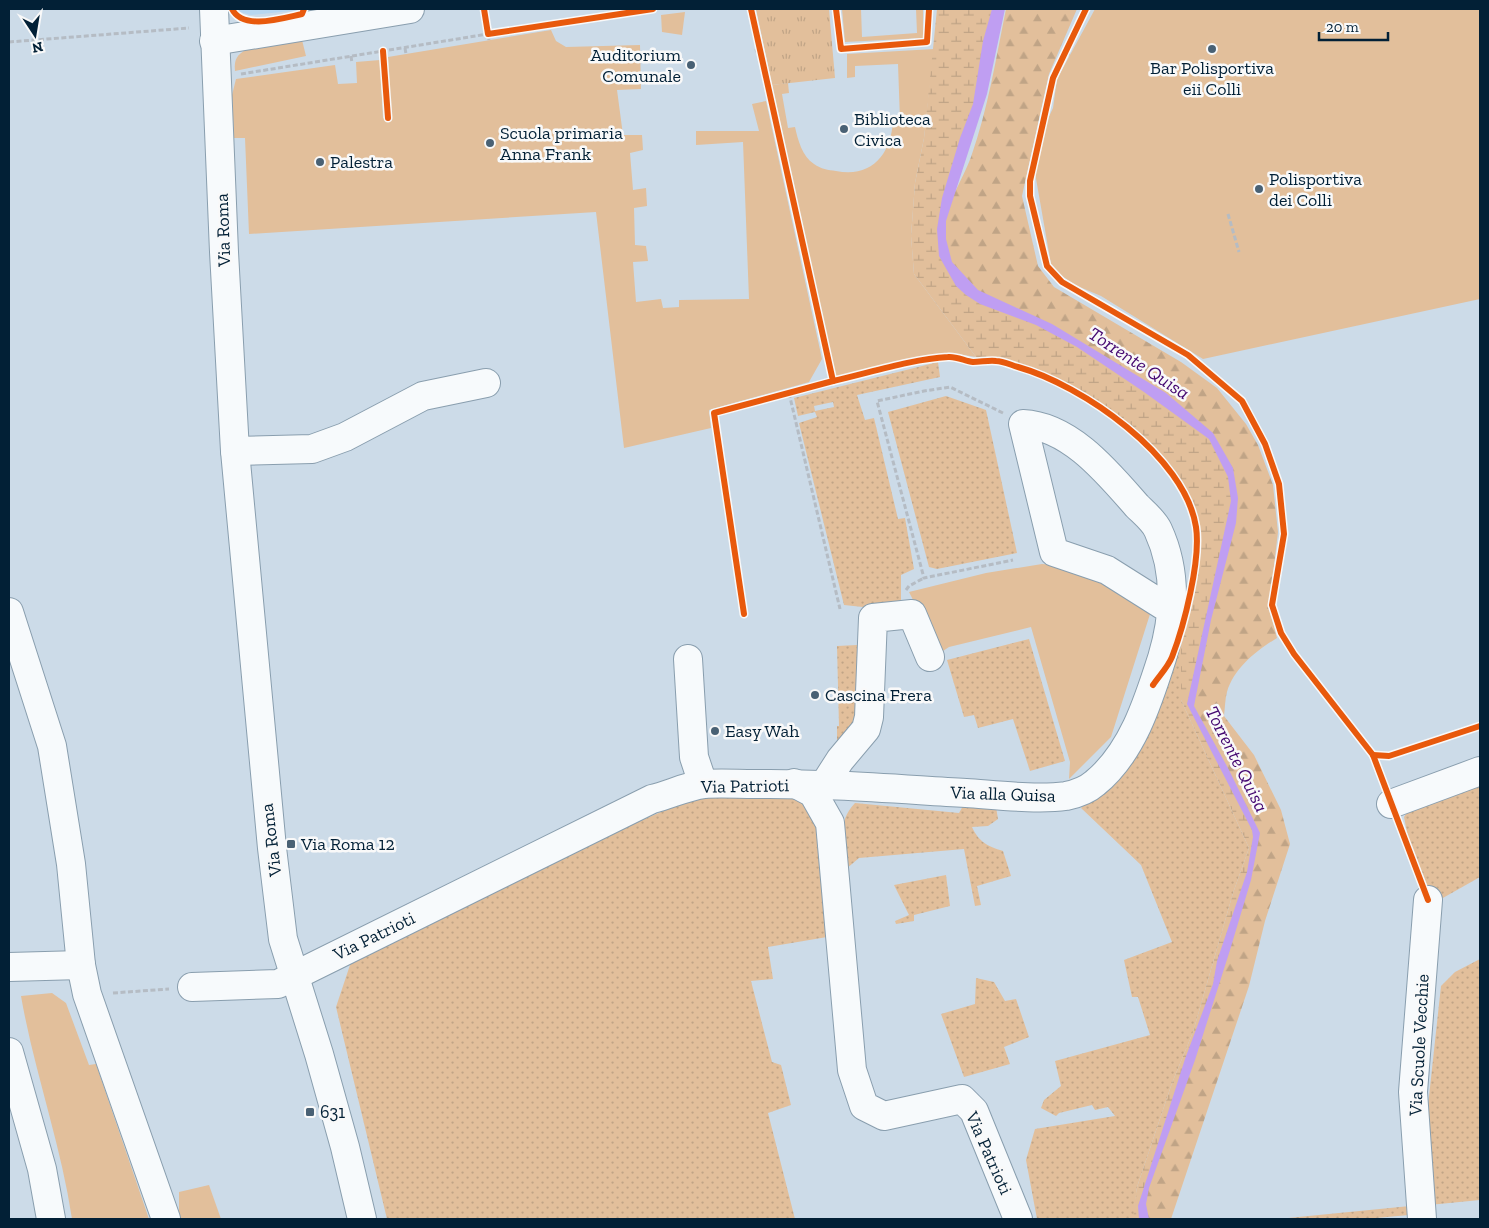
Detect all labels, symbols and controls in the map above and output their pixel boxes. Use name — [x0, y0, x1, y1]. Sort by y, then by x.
north arrow — [10, 10, 60, 60]
scale bar — [1319, 10, 1388, 42]
text: 20 m — [1326, 18, 1359, 36]
text: N — [30, 38, 45, 57]
marker: Bar Polisportiva eii Colli — [1206, 43, 1218, 55]
place label: Auditorium Comunale — [590, 44, 681, 87]
place label: Bar Polisportiva eii Colli — [1150, 57, 1274, 100]
marker: Auditorium Comunale — [685, 59, 697, 71]
place label: Biblioteca Civica — [854, 108, 931, 151]
place label: Scuola primaria Anna Frank — [500, 122, 623, 165]
marker: Biblioteca Civica — [838, 123, 850, 135]
marker: Scuola primaria Anna Frank — [484, 137, 496, 149]
place label: Palestra — [330, 151, 393, 173]
marker: Palestra — [314, 156, 326, 168]
place label: Polisportiva dei Colli — [1269, 168, 1362, 211]
marker: Polisportiva dei Colli — [1253, 183, 1265, 195]
street label: Via Roma — [211, 193, 235, 268]
water label: Torrente Quisa — [1084, 322, 1194, 404]
place label: Cascina Frera — [825, 684, 932, 706]
marker: Cascina Frera — [809, 689, 821, 701]
water label: Torrente Quisa — [1201, 702, 1273, 816]
place label: Easy Wah — [725, 720, 799, 742]
marker: Easy Wah — [709, 725, 721, 737]
street label: Via Patrioti — [700, 774, 789, 798]
street label: Via alla Quisa — [949, 781, 1056, 807]
street label: Via Roma — [256, 802, 287, 879]
place label: Via Roma 12 — [300, 833, 395, 855]
marker: Via Roma 12 — [285, 838, 297, 850]
street label: Via Patrioti — [329, 907, 418, 966]
street label: Via Scuole Vecchie — [1404, 973, 1434, 1118]
place label: 631 — [320, 1101, 345, 1123]
marker: 631 — [304, 1106, 316, 1118]
street label: Via Patrioti — [961, 1107, 1017, 1198]

